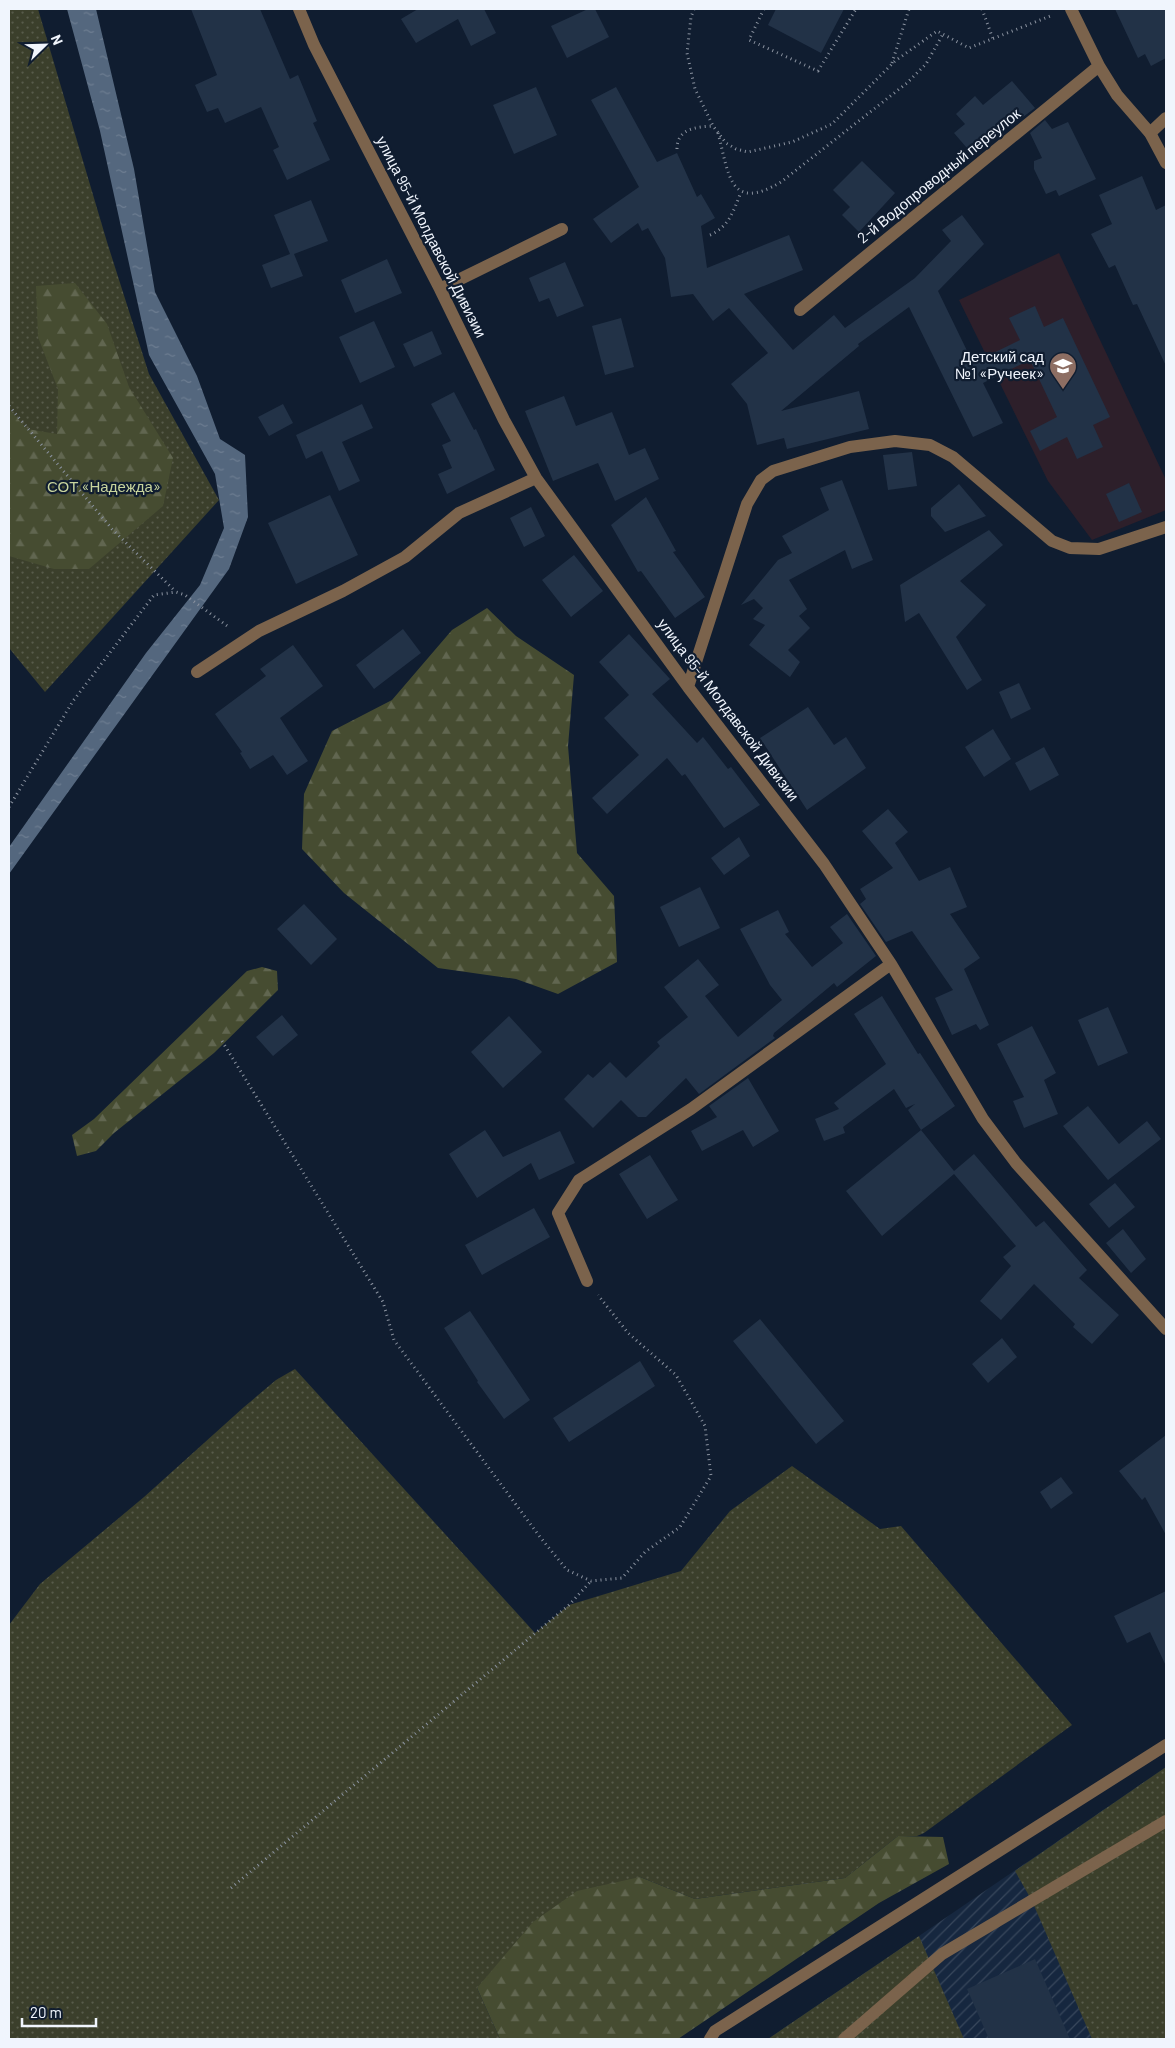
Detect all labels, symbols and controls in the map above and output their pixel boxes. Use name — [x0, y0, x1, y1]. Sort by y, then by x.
north arrow — [20, 20, 70, 70]
text: N — [48, 32, 67, 47]
street label: 2-й Водопроводный переулок — [853, 104, 1024, 246]
street label: улица 95-й Молдавской Дивизии — [373, 133, 491, 340]
place label: Детский сад №1 «Ручеек» — [955, 347, 1044, 382]
school or university icon: Детский сад №1 «Ручеек» — [1048, 351, 1078, 390]
park label: СОТ «Надежда» — [47, 477, 161, 495]
street label: улица 95-й Молдавской Дивизии — [654, 615, 803, 804]
scale bar — [22, 1996, 96, 2028]
text: 20 m — [30, 2003, 62, 2021]

